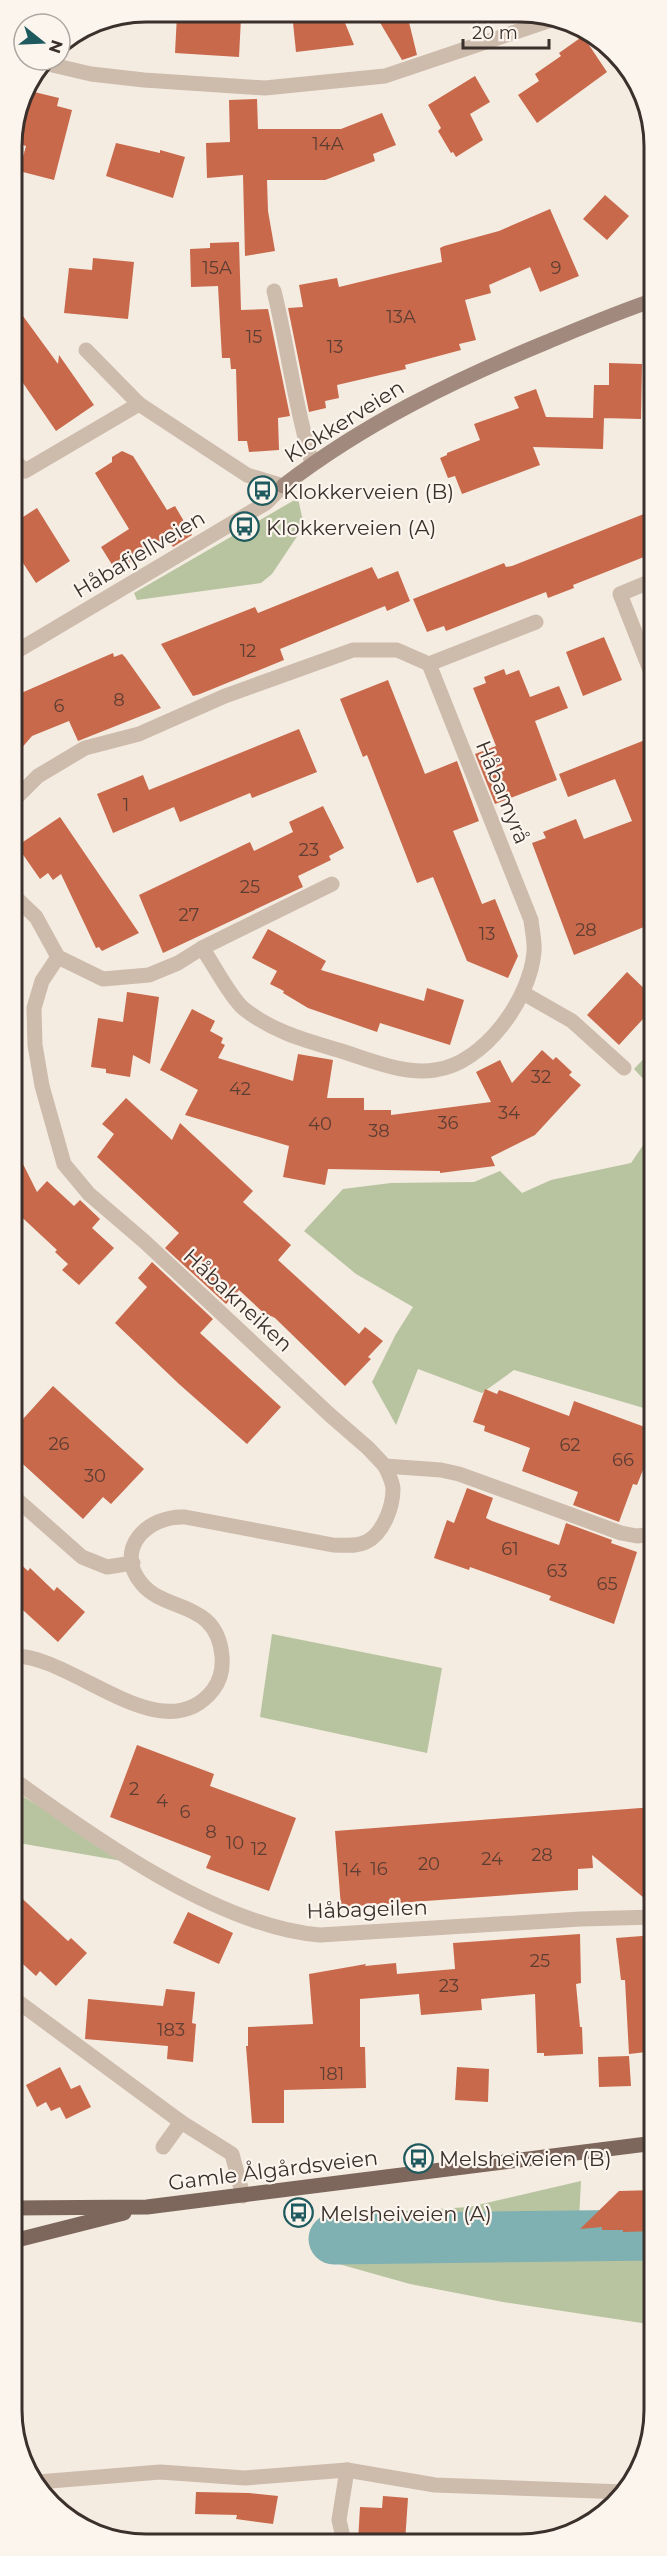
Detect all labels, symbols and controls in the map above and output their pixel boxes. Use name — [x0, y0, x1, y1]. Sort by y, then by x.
north arrow — [12, 12, 72, 72]
scale bar — [463, 12, 548, 50]
text: 20 m — [472, 22, 518, 44]
text: N — [45, 37, 67, 56]
house number: 14A — [312, 133, 344, 155]
house number: 15A — [202, 257, 232, 279]
house number: 9 — [551, 257, 562, 279]
house number: 13A — [386, 306, 416, 328]
house number: 15 — [246, 326, 262, 348]
house number: 13 — [327, 336, 343, 358]
street label: Klokkerveien — [280, 374, 408, 468]
bus stop icon: Klokkerveien (B) — [246, 475, 278, 507]
place label: Klokkerveien (B) — [283, 479, 454, 504]
street label: Håbafjellveien — [69, 505, 209, 603]
bus stop icon: Klokkerveien (A) — [229, 511, 261, 543]
place label: Klokkerveien (A) — [266, 515, 437, 540]
house number: 12 — [240, 640, 256, 662]
house number: 8 — [113, 689, 125, 711]
house number: 6 — [54, 695, 65, 717]
street label: Håbamyrå — [471, 737, 535, 847]
house number: 1 — [123, 794, 129, 816]
house number: 23 — [299, 839, 319, 861]
house number: 25 — [240, 876, 260, 898]
house number: 27 — [179, 904, 199, 926]
house number: 28 — [575, 919, 597, 941]
house number: 13 — [479, 923, 495, 945]
house number: 32 — [531, 1066, 551, 1088]
house number: 42 — [229, 1078, 251, 1100]
house number: 34 — [498, 1102, 520, 1124]
house number: 36 — [437, 1112, 459, 1134]
house number: 40 — [308, 1113, 332, 1135]
house number: 38 — [368, 1120, 390, 1142]
street label: Håbakneiken — [178, 1243, 298, 1357]
house number: 26 — [48, 1433, 70, 1455]
house number: 62 — [559, 1434, 581, 1456]
house number: 66 — [612, 1449, 634, 1471]
house number: 30 — [84, 1465, 106, 1487]
house number: 61 — [501, 1538, 519, 1560]
house number: 63 — [546, 1560, 568, 1582]
house number: 65 — [596, 1573, 618, 1595]
house number: 2 — [129, 1778, 139, 1800]
house number: 4 — [156, 1790, 168, 1812]
house number: 6 — [180, 1801, 191, 1823]
house number: 8 — [205, 1821, 217, 1843]
house number: 10 — [226, 1832, 244, 1854]
house number: 12 — [251, 1838, 267, 1860]
house number: 28 — [531, 1844, 553, 1866]
house number: 24 — [481, 1848, 503, 1870]
house number: 20 — [418, 1853, 440, 1875]
house number: 16 — [370, 1858, 388, 1880]
house number: 14 — [343, 1859, 361, 1881]
street label: Håbageilen — [306, 1894, 428, 1924]
house number: 25 — [530, 1950, 550, 1972]
house number: 23 — [439, 1975, 459, 1997]
house number: 183 — [157, 2019, 185, 2041]
house number: 181 — [320, 2063, 344, 2085]
bus stop icon: Melsheiveien (B) — [402, 2142, 434, 2174]
street label: Gamle Ålgårdsveien — [167, 2145, 379, 2195]
place label: Melsheiveien (B) — [439, 2146, 612, 2171]
bus stop icon: Melsheiveien (A) — [283, 2197, 315, 2229]
place label: Melsheiveien (A) — [320, 2201, 492, 2226]

